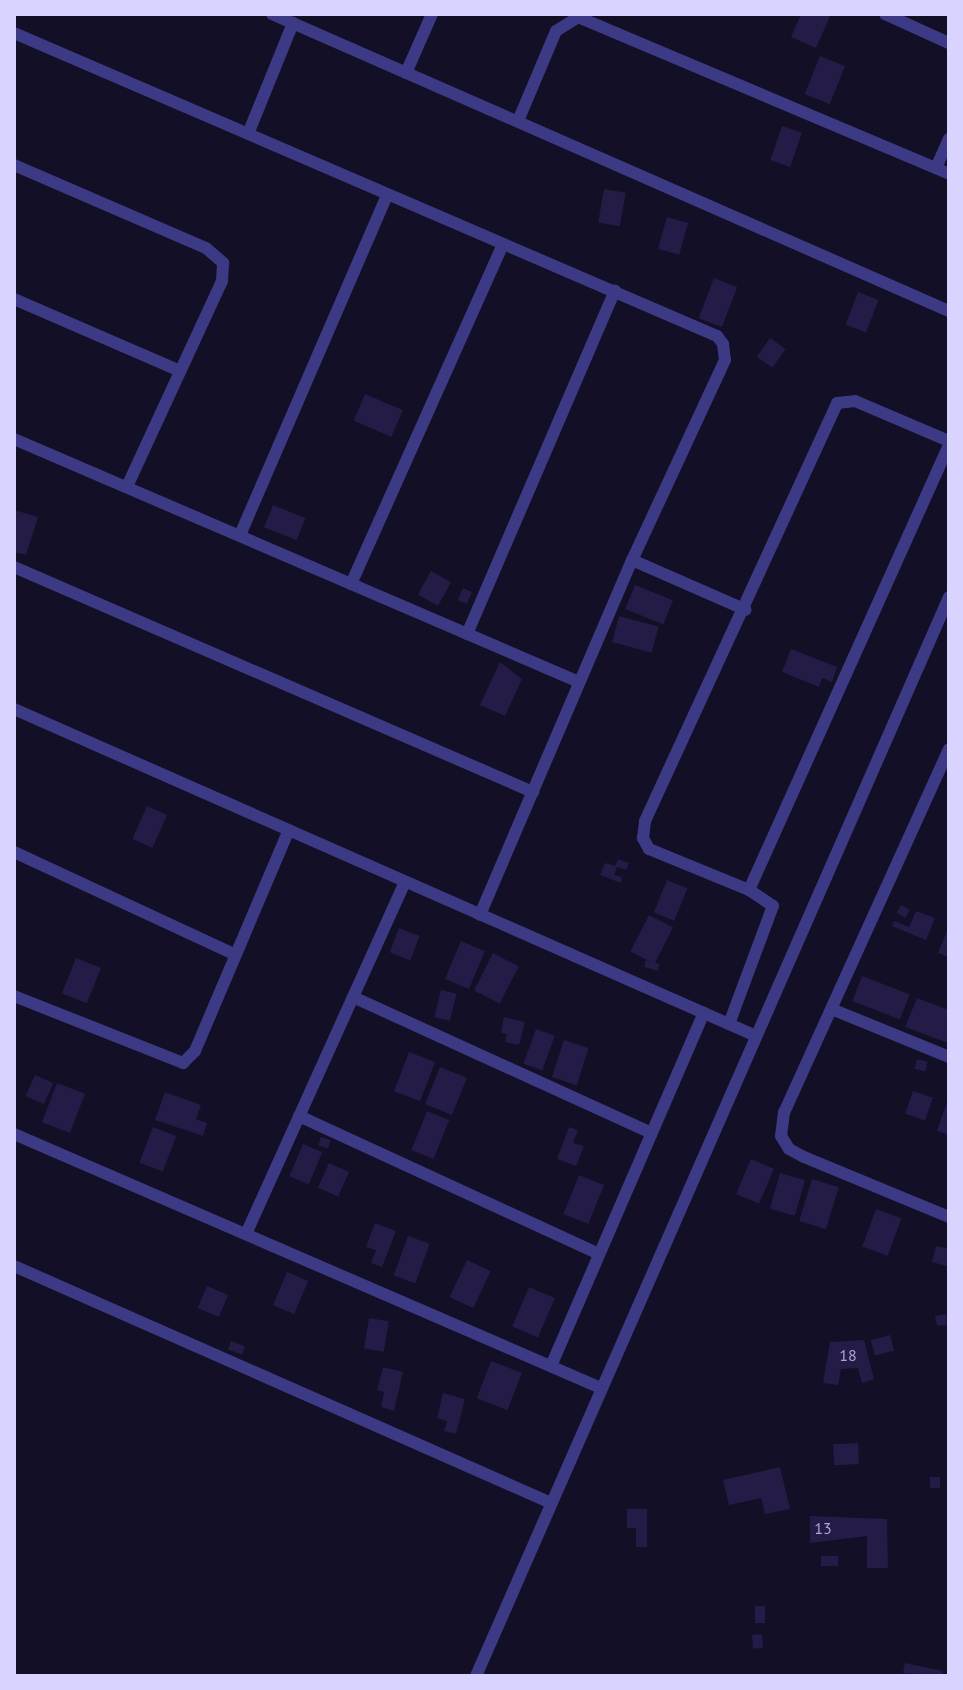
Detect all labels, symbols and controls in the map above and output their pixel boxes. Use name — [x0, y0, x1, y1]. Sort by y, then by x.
house number: 18 — [839, 1345, 857, 1365]
house number: 13 — [814, 1518, 832, 1538]

